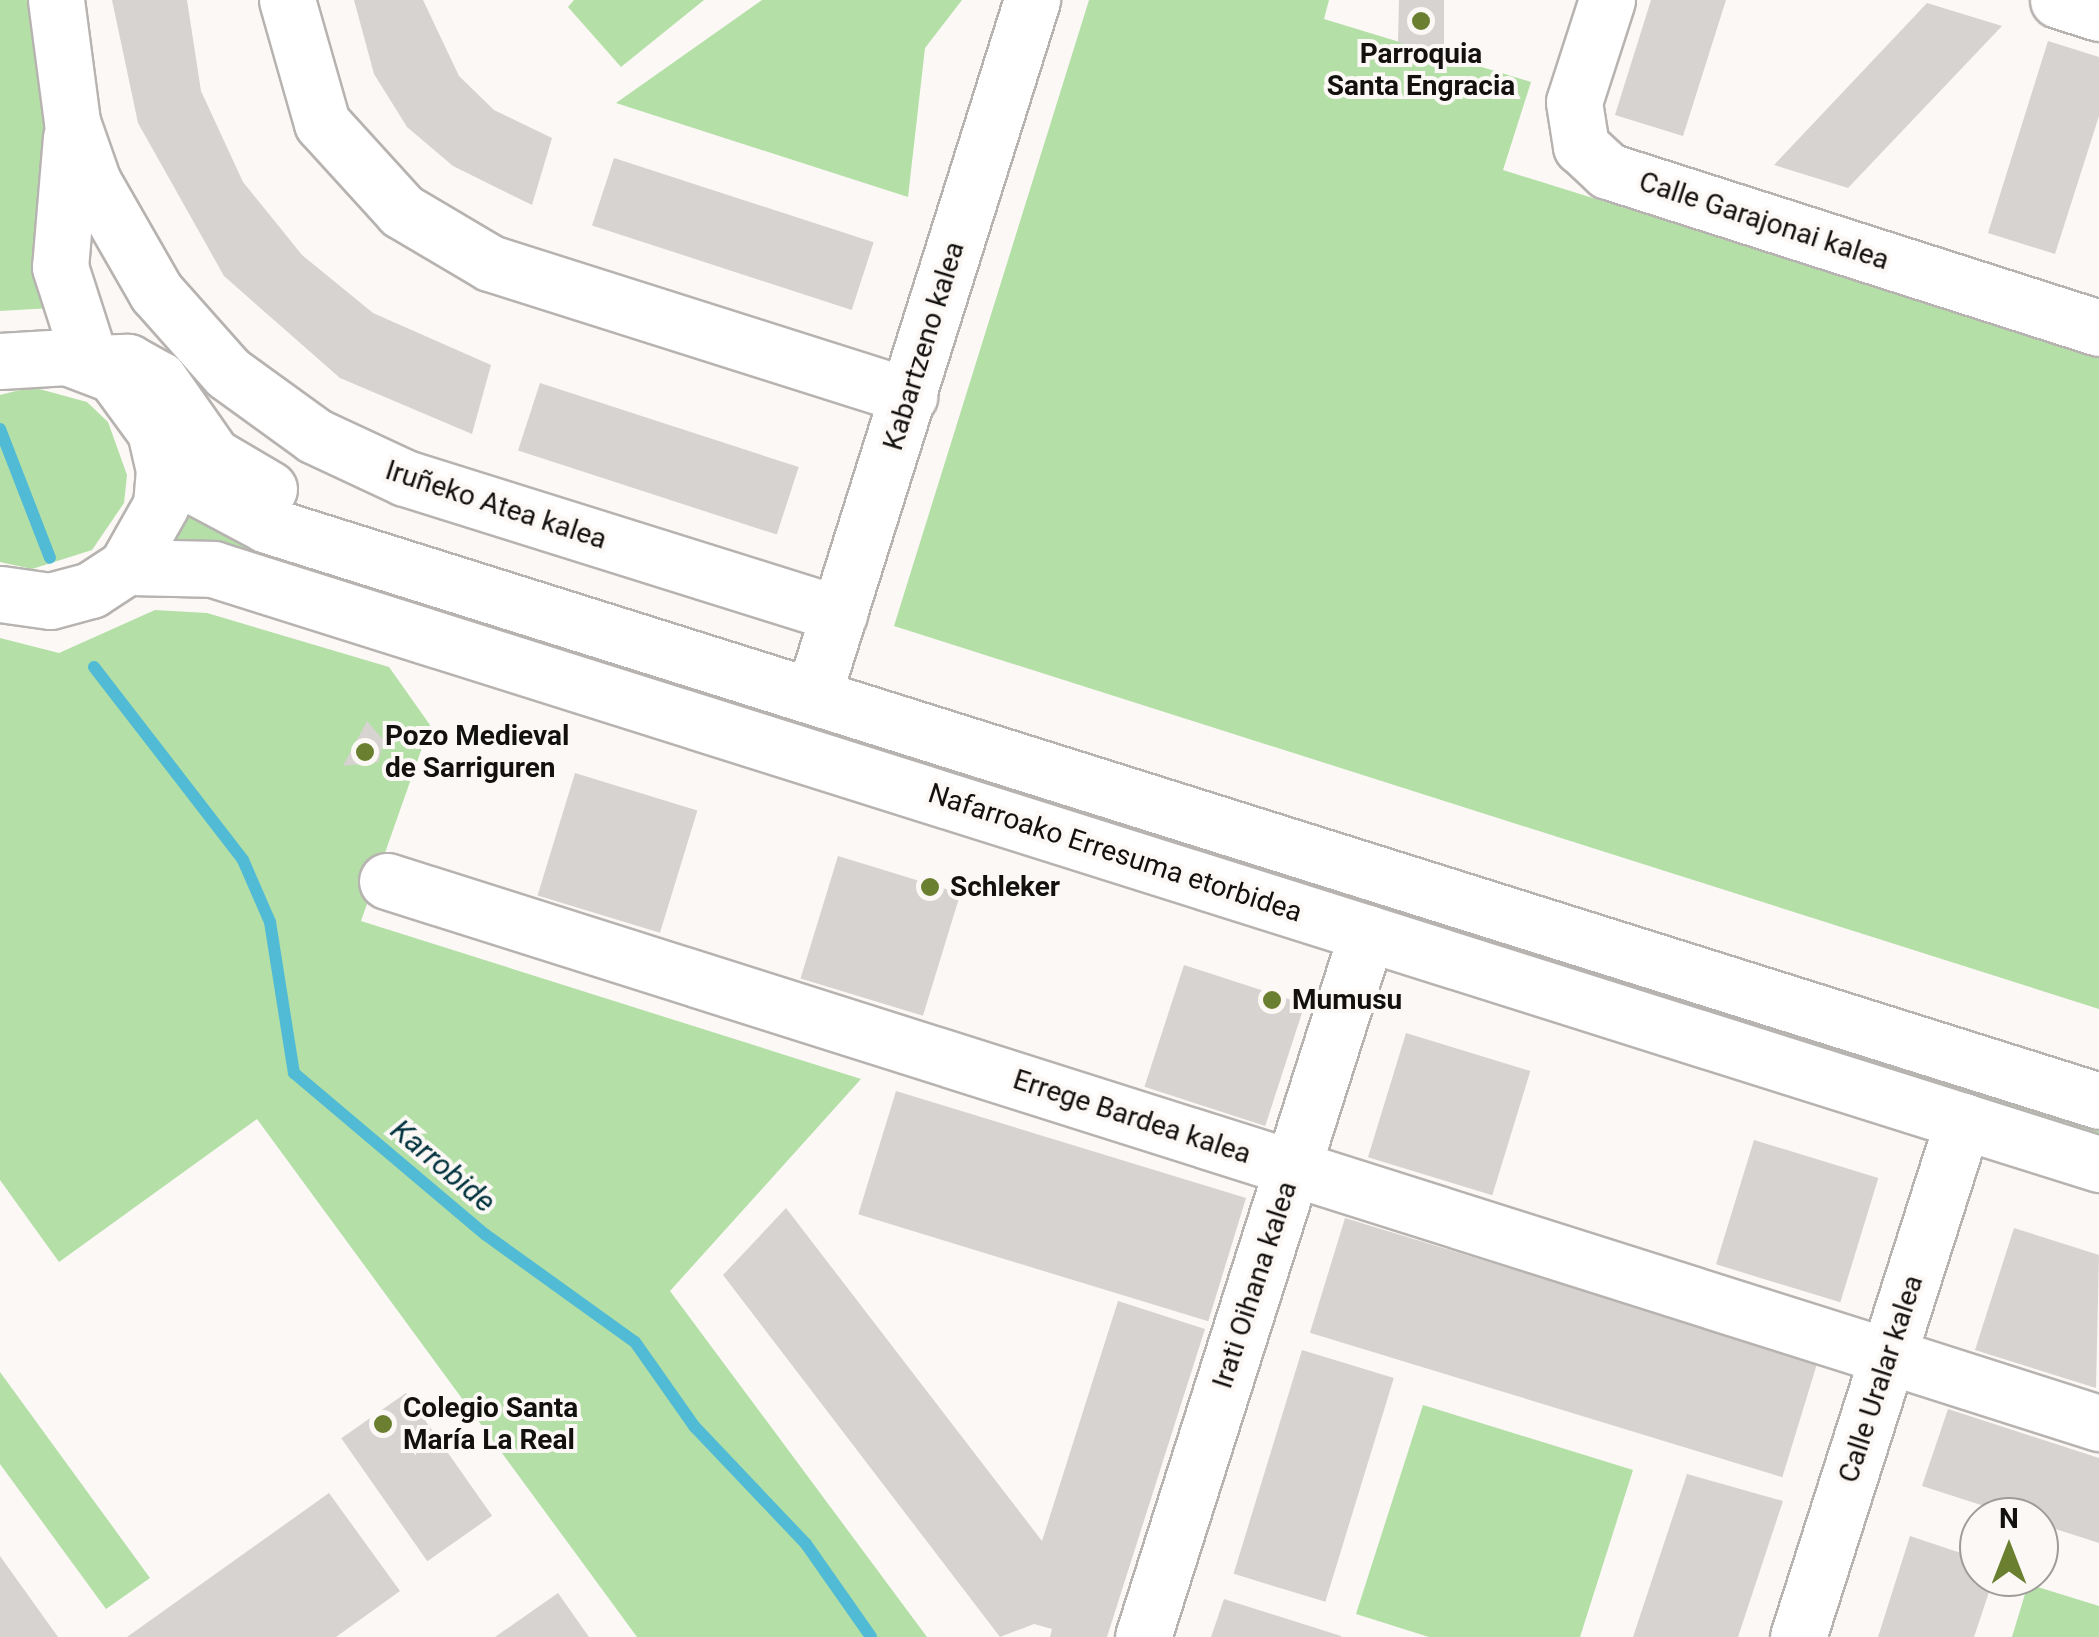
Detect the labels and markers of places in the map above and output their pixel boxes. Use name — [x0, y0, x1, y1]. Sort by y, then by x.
marker: Parroquia Santa Engracia — [1410, 10, 1432, 32]
place label: Parroquia Santa Engracia — [1327, 37, 1515, 103]
place label: Pozo Medieval de Sarriguren — [385, 719, 569, 785]
marker: Pozo Medieval de Sarriguren — [354, 741, 376, 763]
place label: Schleker — [950, 870, 1060, 904]
marker: Schleker — [919, 876, 941, 898]
place label: Mumusu — [1292, 983, 1402, 1017]
marker: Mumusu — [1261, 989, 1283, 1011]
place label: Colegio Santa María La Real — [403, 1391, 578, 1457]
marker: Colegio Santa María La Real — [372, 1413, 394, 1435]

